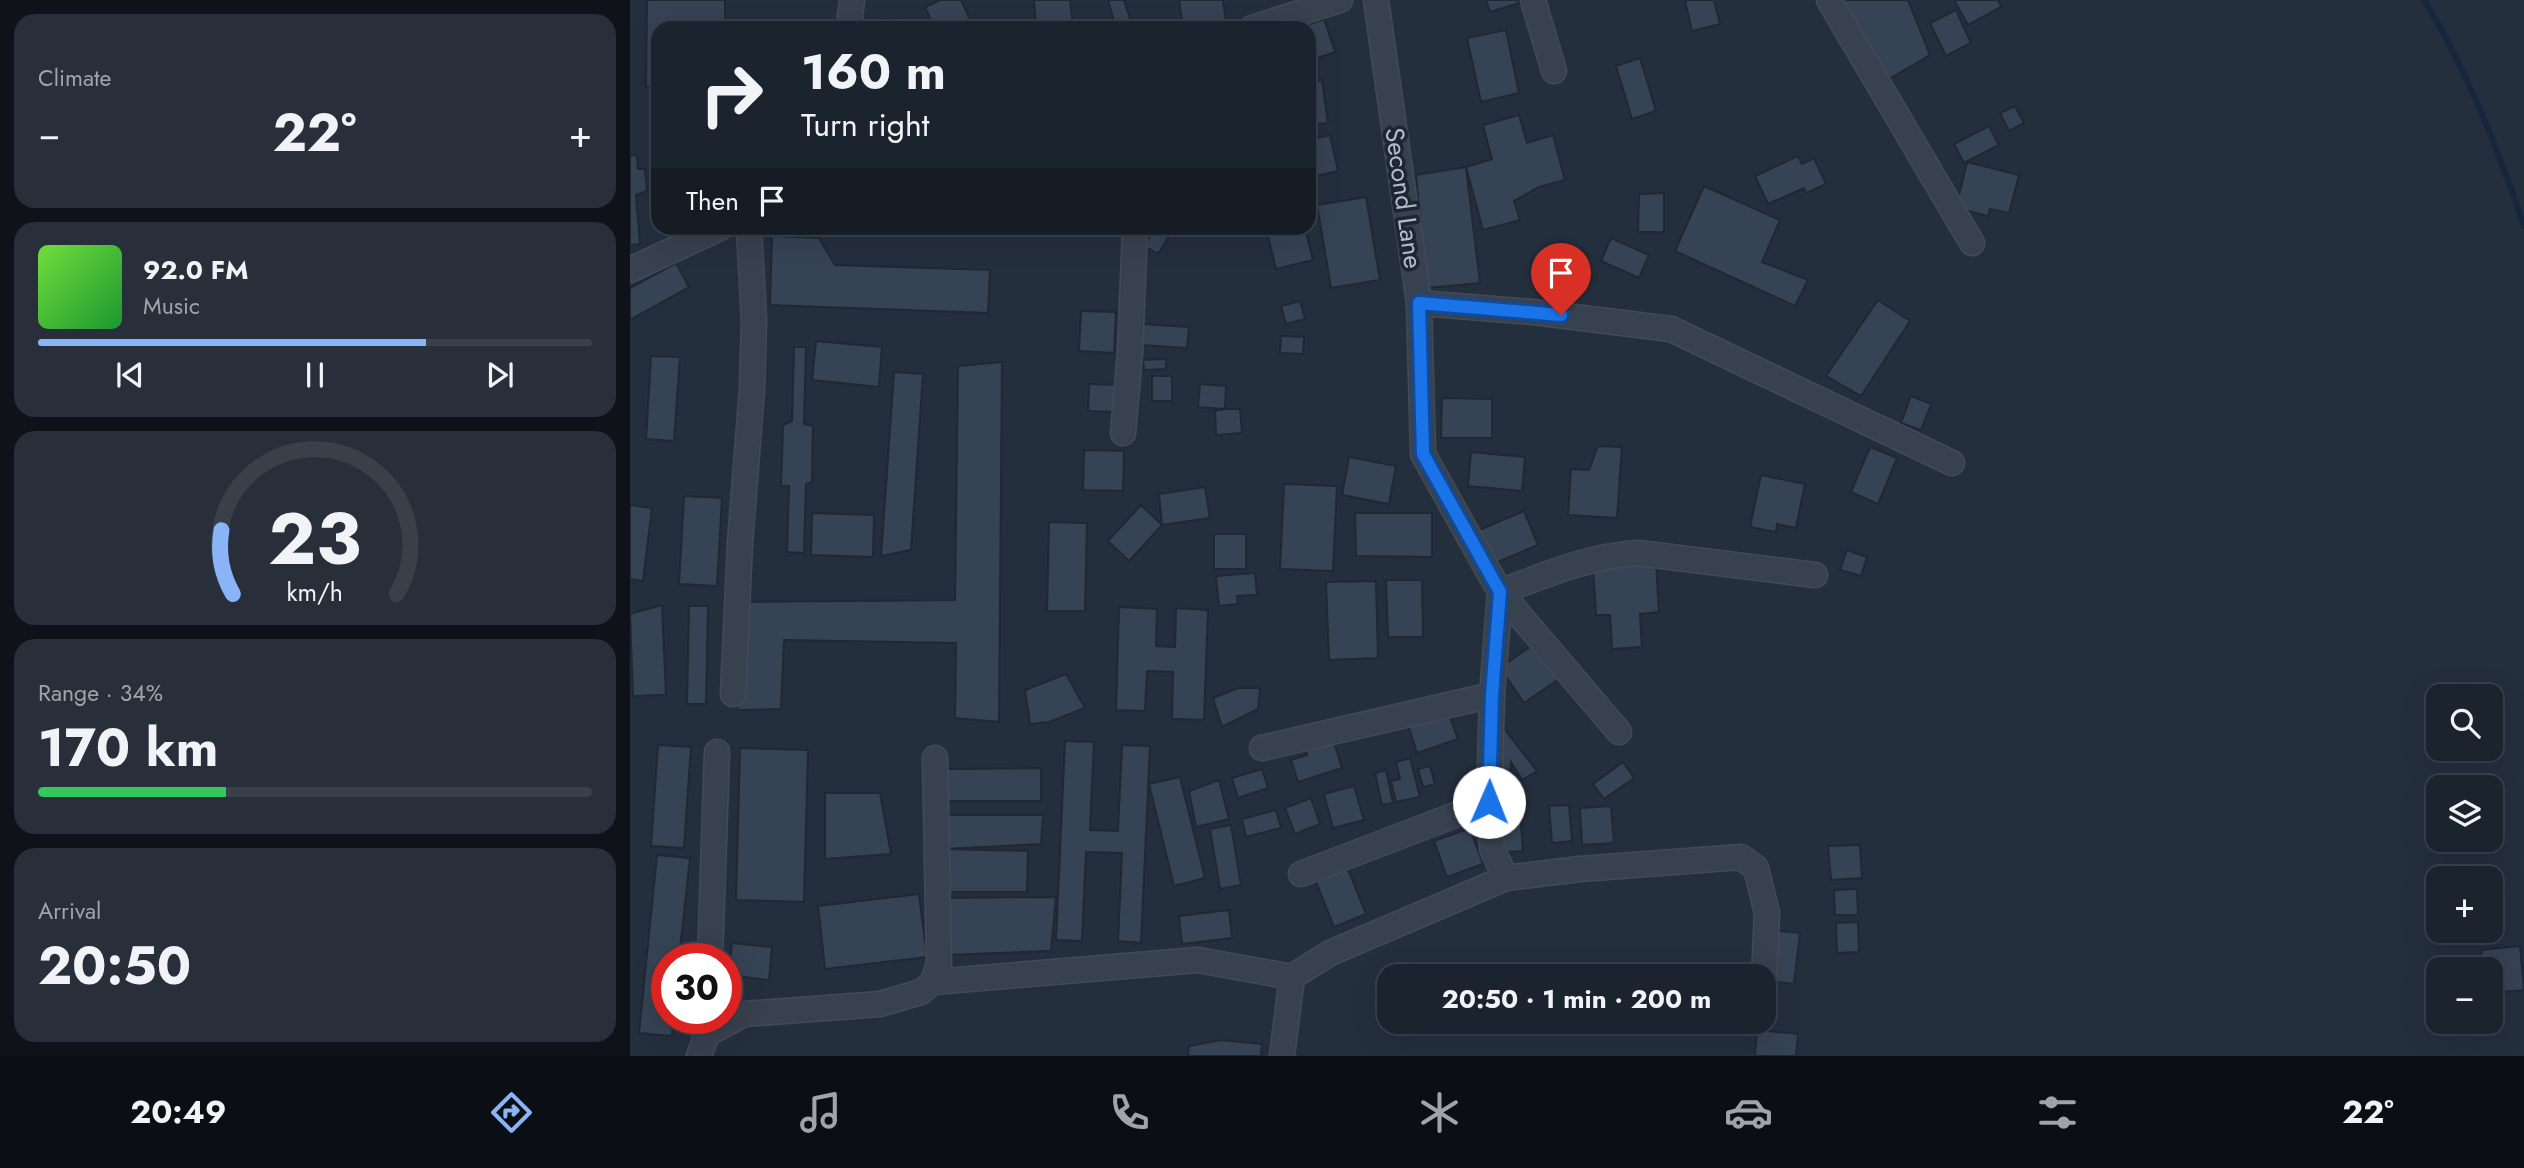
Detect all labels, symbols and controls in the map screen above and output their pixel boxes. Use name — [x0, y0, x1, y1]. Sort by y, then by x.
text: 160 m — [801, 37, 946, 107]
icon: right — [686, 49, 777, 140]
text: Climate — [38, 61, 111, 95]
text: 22° — [273, 95, 356, 171]
text: Turn right — [801, 102, 930, 148]
text: − — [38, 106, 60, 161]
text: + — [569, 106, 592, 161]
street label: Second Lane — [1375, 125, 1433, 271]
text: Then — [686, 182, 739, 220]
icon: arrive — [753, 182, 791, 220]
pin — [1531, 243, 1591, 315]
text: 92.0 FM — [143, 251, 248, 289]
icon: arrive — [1542, 254, 1580, 292]
text: Music — [143, 289, 200, 323]
icon: previous — [111, 356, 149, 394]
icon: pause — [296, 356, 334, 394]
icon: next — [481, 356, 519, 394]
text: 23 — [269, 486, 361, 591]
text: km/h — [287, 574, 343, 610]
text: Range · 34% — [38, 676, 163, 710]
map controls — [2426, 684, 2503, 1034]
button: search — [2426, 684, 2503, 761]
text: 170 km — [38, 710, 219, 786]
position arrow — [1452, 765, 1526, 839]
button: layers — [2426, 775, 2503, 852]
button: + — [2426, 866, 2503, 943]
text: Arrival — [38, 894, 101, 928]
text: 20:50 — [38, 928, 191, 1004]
speed limit sign: 30 — [651, 943, 742, 1034]
button: − — [2426, 957, 2503, 1034]
text: 20:50 · 1 min · 200 m — [1442, 980, 1711, 1018]
icon: directions — [487, 1088, 536, 1137]
icon: music — [796, 1088, 845, 1137]
icon: phone — [1105, 1088, 1154, 1137]
icon: climate — [1415, 1088, 1464, 1137]
icon: car — [1724, 1088, 1773, 1137]
icon: filters — [2033, 1088, 2082, 1137]
text: 20:49 — [130, 1089, 226, 1135]
text: 22° — [2342, 1089, 2394, 1135]

